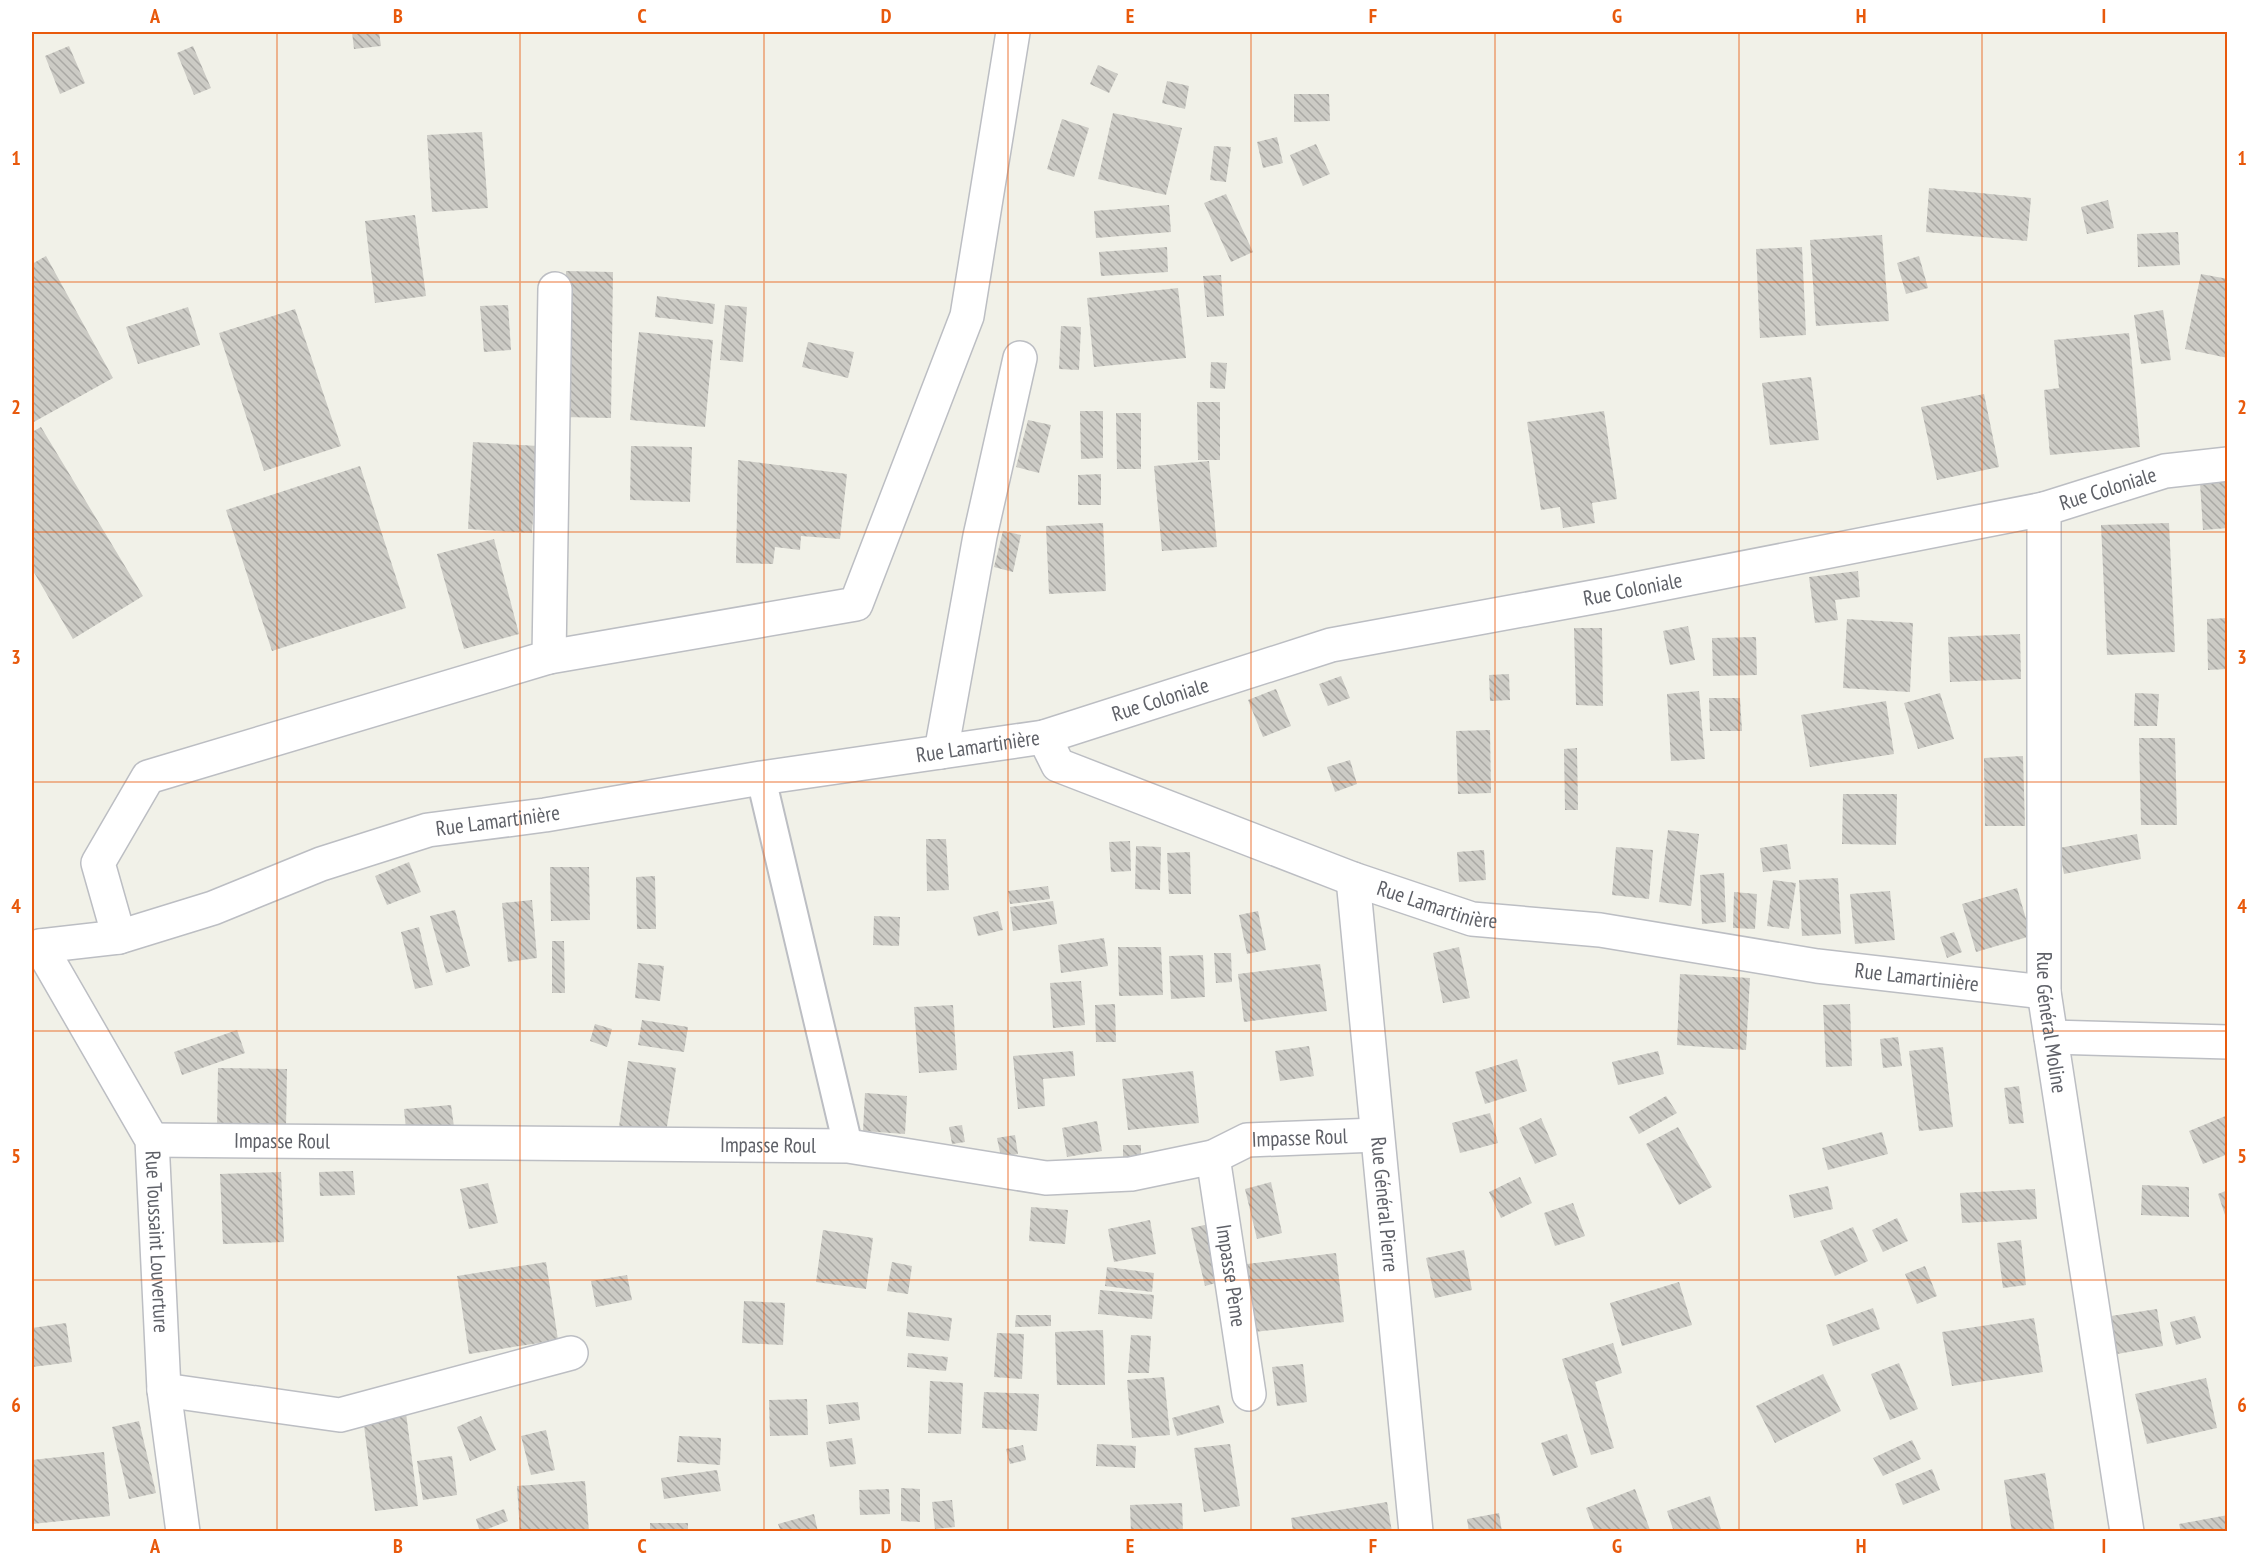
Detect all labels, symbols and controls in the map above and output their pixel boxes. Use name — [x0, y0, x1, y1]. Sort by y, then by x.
text: A — [149, 3, 161, 29]
text: B — [393, 3, 403, 29]
text: C — [637, 3, 647, 29]
text: D — [881, 3, 892, 29]
text: E — [1126, 3, 1134, 29]
text: F — [1369, 3, 1377, 29]
text: G — [1612, 3, 1622, 29]
text: H — [1856, 3, 1866, 29]
text: I — [2102, 3, 2106, 29]
text: 1 — [11, 145, 21, 171]
text: 1 — [2237, 145, 2247, 171]
text: 2 — [11, 394, 21, 420]
text: 2 — [2237, 394, 2247, 420]
street label: Rue Coloniale — [2056, 461, 2160, 516]
street label: Rue Coloniale — [1581, 566, 1684, 612]
text: 3 — [11, 644, 21, 670]
text: 3 — [2237, 644, 2247, 670]
street label: Rue Coloniale — [1108, 671, 1212, 727]
street label: Rue Lamartinière — [914, 724, 1042, 768]
street label: Rue Lamartinière — [434, 799, 562, 842]
street label: Rue Lamartinière — [1374, 874, 1498, 934]
text: 4 — [11, 893, 21, 919]
text: 4 — [2237, 893, 2247, 919]
street label: Rue Général Moline — [2031, 952, 2073, 1095]
street label: Rue Lamartinière — [1853, 956, 1980, 997]
street label: Impasse Roul — [1251, 1122, 1348, 1153]
street label: Impasse Roul — [234, 1127, 330, 1155]
street label: Impasse Roul — [720, 1131, 816, 1159]
street label: Rue Général Pierre — [1365, 1136, 1405, 1273]
text: 5 — [11, 1143, 21, 1169]
text: 5 — [2237, 1143, 2247, 1169]
street label: Rue Toussaint Louverture — [140, 1150, 175, 1334]
street label: Impasse Pème — [1210, 1222, 1253, 1329]
text: 6 — [11, 1392, 21, 1418]
text: 6 — [2237, 1392, 2247, 1418]
text: A — [149, 1533, 161, 1559]
text: B — [393, 1533, 403, 1559]
text: C — [637, 1533, 647, 1559]
text: D — [881, 1533, 892, 1559]
text: E — [1126, 1533, 1134, 1559]
text: F — [1369, 1533, 1377, 1559]
text: G — [1612, 1533, 1622, 1559]
text: H — [1856, 1533, 1866, 1559]
text: I — [2102, 1533, 2106, 1559]

